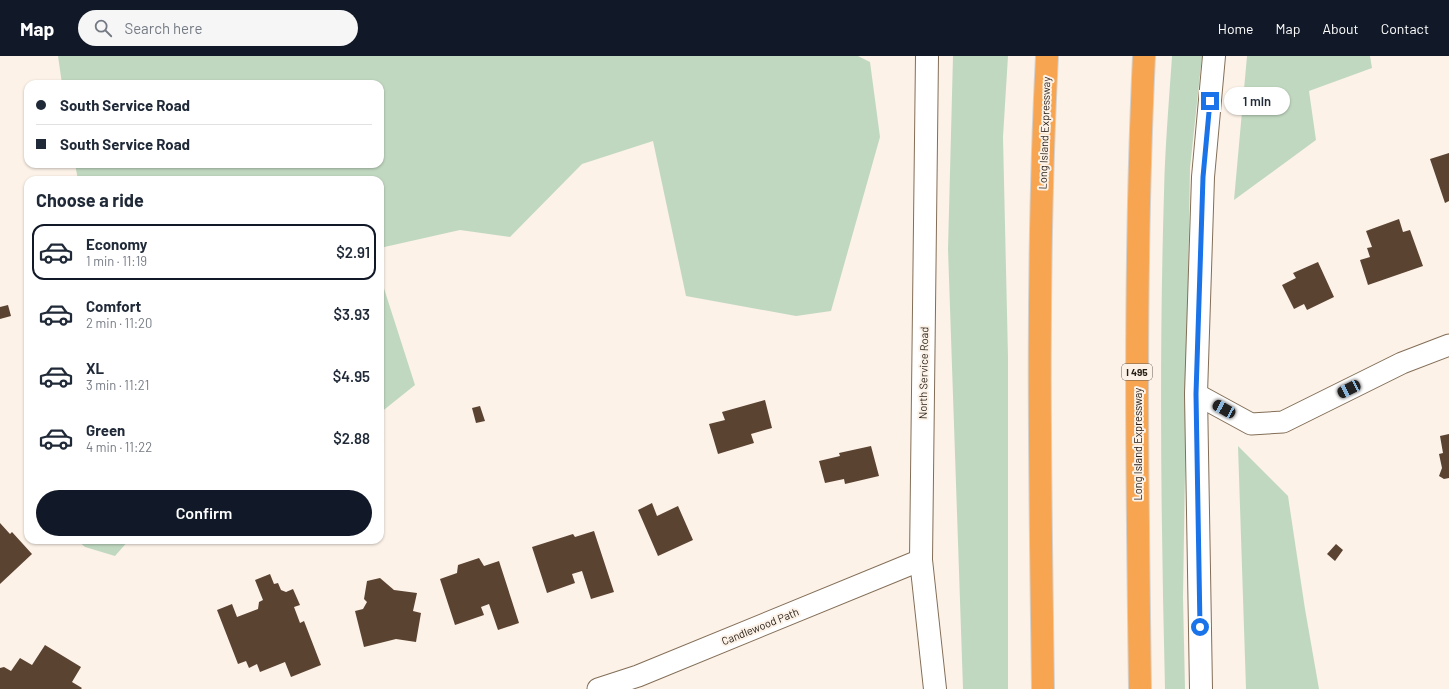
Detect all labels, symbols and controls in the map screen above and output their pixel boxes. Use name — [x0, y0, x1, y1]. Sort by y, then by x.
search box — [78, 10, 358, 46]
text: Map — [20, 17, 54, 40]
icon: search — [92, 17, 114, 39]
text: Search here — [124, 19, 202, 37]
text: Home — [1218, 20, 1254, 37]
text: Map — [1276, 20, 1300, 37]
text: About — [1322, 20, 1359, 37]
text: Contact — [1381, 20, 1429, 37]
street label: Long Island Expressway — [1036, 76, 1052, 190]
callout: 1 min — [1224, 87, 1290, 115]
route end — [1201, 92, 1219, 110]
text: 1 min — [1243, 93, 1271, 109]
text: South Service Road — [60, 96, 190, 114]
text: South Service Road — [60, 135, 190, 153]
text: Choose a ride — [36, 189, 144, 211]
icon: car — [38, 234, 74, 270]
text: Economy — [86, 235, 147, 253]
text: $2.91 — [336, 243, 370, 261]
text: 1 min · 11:19 — [86, 253, 147, 269]
icon: car — [38, 296, 74, 332]
text: Comfort — [86, 297, 141, 315]
text: $3.93 — [334, 305, 370, 323]
text: 2 min · 11:20 — [86, 315, 152, 331]
street label: North Service Road — [916, 327, 930, 419]
icon: car — [38, 358, 74, 394]
text: XL — [86, 359, 104, 377]
road number: I 495 — [1122, 364, 1152, 380]
text: $4.95 — [333, 367, 370, 385]
text: 3 min · 11:21 — [86, 377, 149, 393]
car — [1336, 378, 1362, 400]
street label: Long Island Expressway — [1131, 388, 1144, 500]
car — [1211, 398, 1237, 420]
icon: car — [38, 420, 74, 456]
text: Green — [86, 421, 125, 439]
text: $2.88 — [333, 429, 370, 447]
text: 4 min · 11:22 — [86, 439, 152, 455]
button: Confirm — [36, 490, 372, 536]
street label: Candlewood Path — [719, 605, 801, 647]
route start — [1191, 618, 1209, 636]

